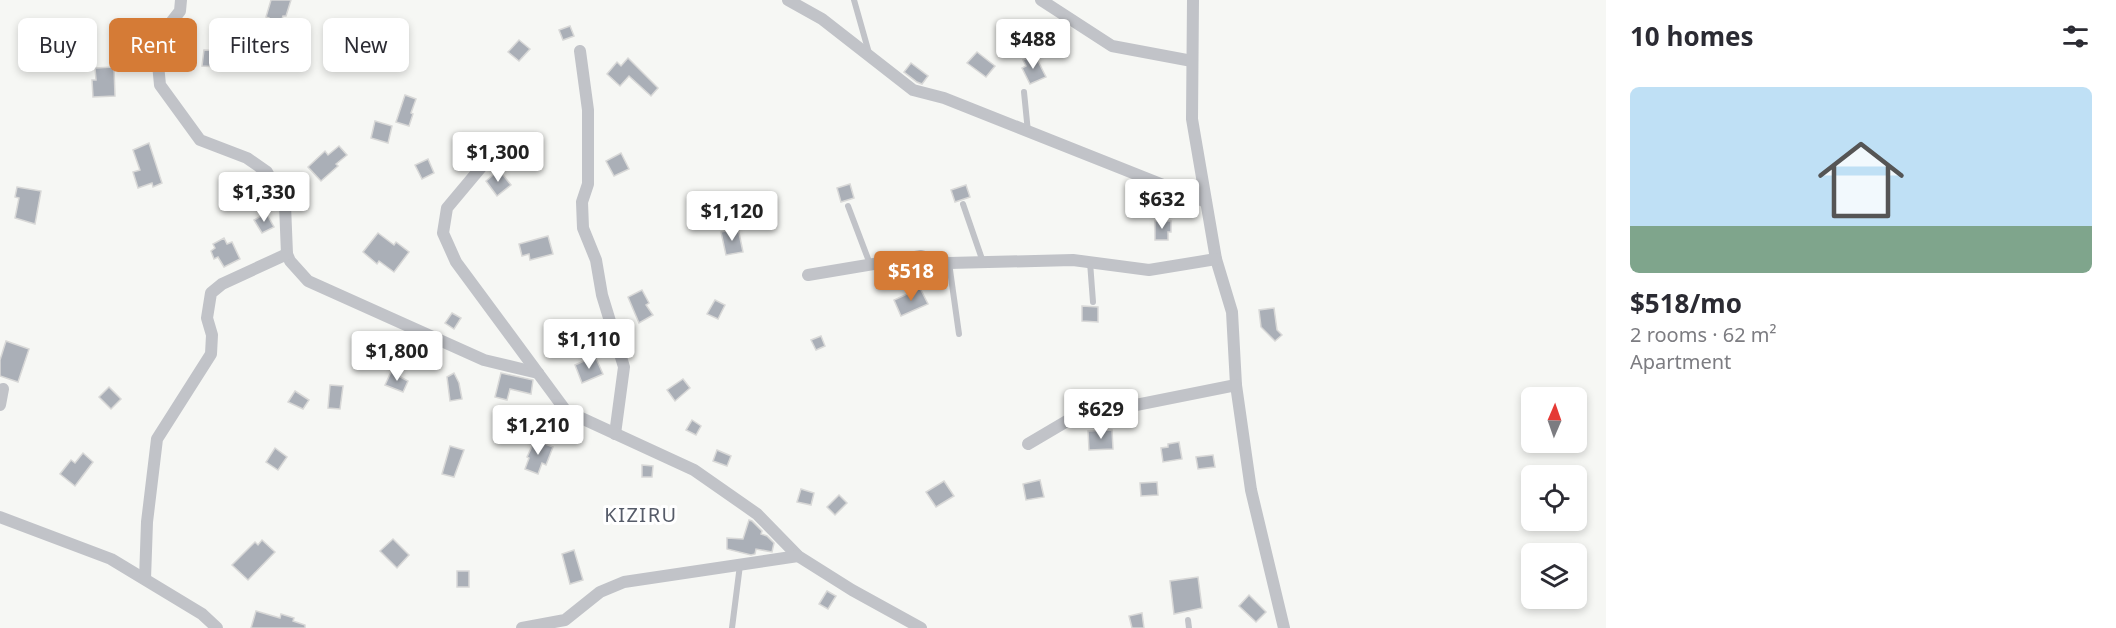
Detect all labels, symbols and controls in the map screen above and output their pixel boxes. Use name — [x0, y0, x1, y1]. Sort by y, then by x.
chip: Buy — [18, 18, 97, 72]
chip: Rent — [109, 18, 197, 72]
chip: Filters — [209, 18, 311, 72]
chip: New — [323, 18, 409, 72]
text: 10 homes — [1630, 18, 1754, 54]
pin: $488 — [997, 19, 1069, 70]
icon: filters — [2059, 20, 2092, 53]
text: $488 — [1010, 25, 1056, 52]
icon: home — [1807, 126, 1915, 234]
pin: $1,300 — [449, 132, 547, 183]
text: $1,300 — [467, 138, 529, 165]
pin: $1,330 — [215, 172, 313, 223]
text: $1,330 — [233, 178, 295, 205]
pin: $632 — [1126, 179, 1198, 230]
text: $632 — [1139, 185, 1185, 212]
pin: $1,120 — [683, 191, 781, 242]
text: $1,120 — [701, 197, 763, 224]
pin: $518 — [875, 251, 947, 302]
text: $518 — [888, 257, 934, 284]
text: $518/mo — [1630, 285, 1742, 321]
pin: $1,110 — [540, 319, 638, 370]
text: 2 rooms · 62 m² — [1630, 321, 1777, 348]
text: $1,110 — [558, 325, 620, 352]
pin: $1,800 — [348, 331, 446, 382]
text: $1,800 — [366, 337, 428, 364]
text: Apartment — [1630, 348, 1731, 375]
north arrow — [1521, 387, 1587, 453]
map controls — [1521, 387, 1587, 609]
pin: $629 — [1065, 389, 1137, 440]
text: $629 — [1078, 395, 1124, 422]
pin: $1,210 — [489, 405, 587, 456]
text: $1,210 — [507, 411, 569, 438]
button: locate — [1521, 465, 1587, 531]
district label: KIZIRU — [604, 501, 678, 528]
button: layers — [1521, 543, 1587, 609]

